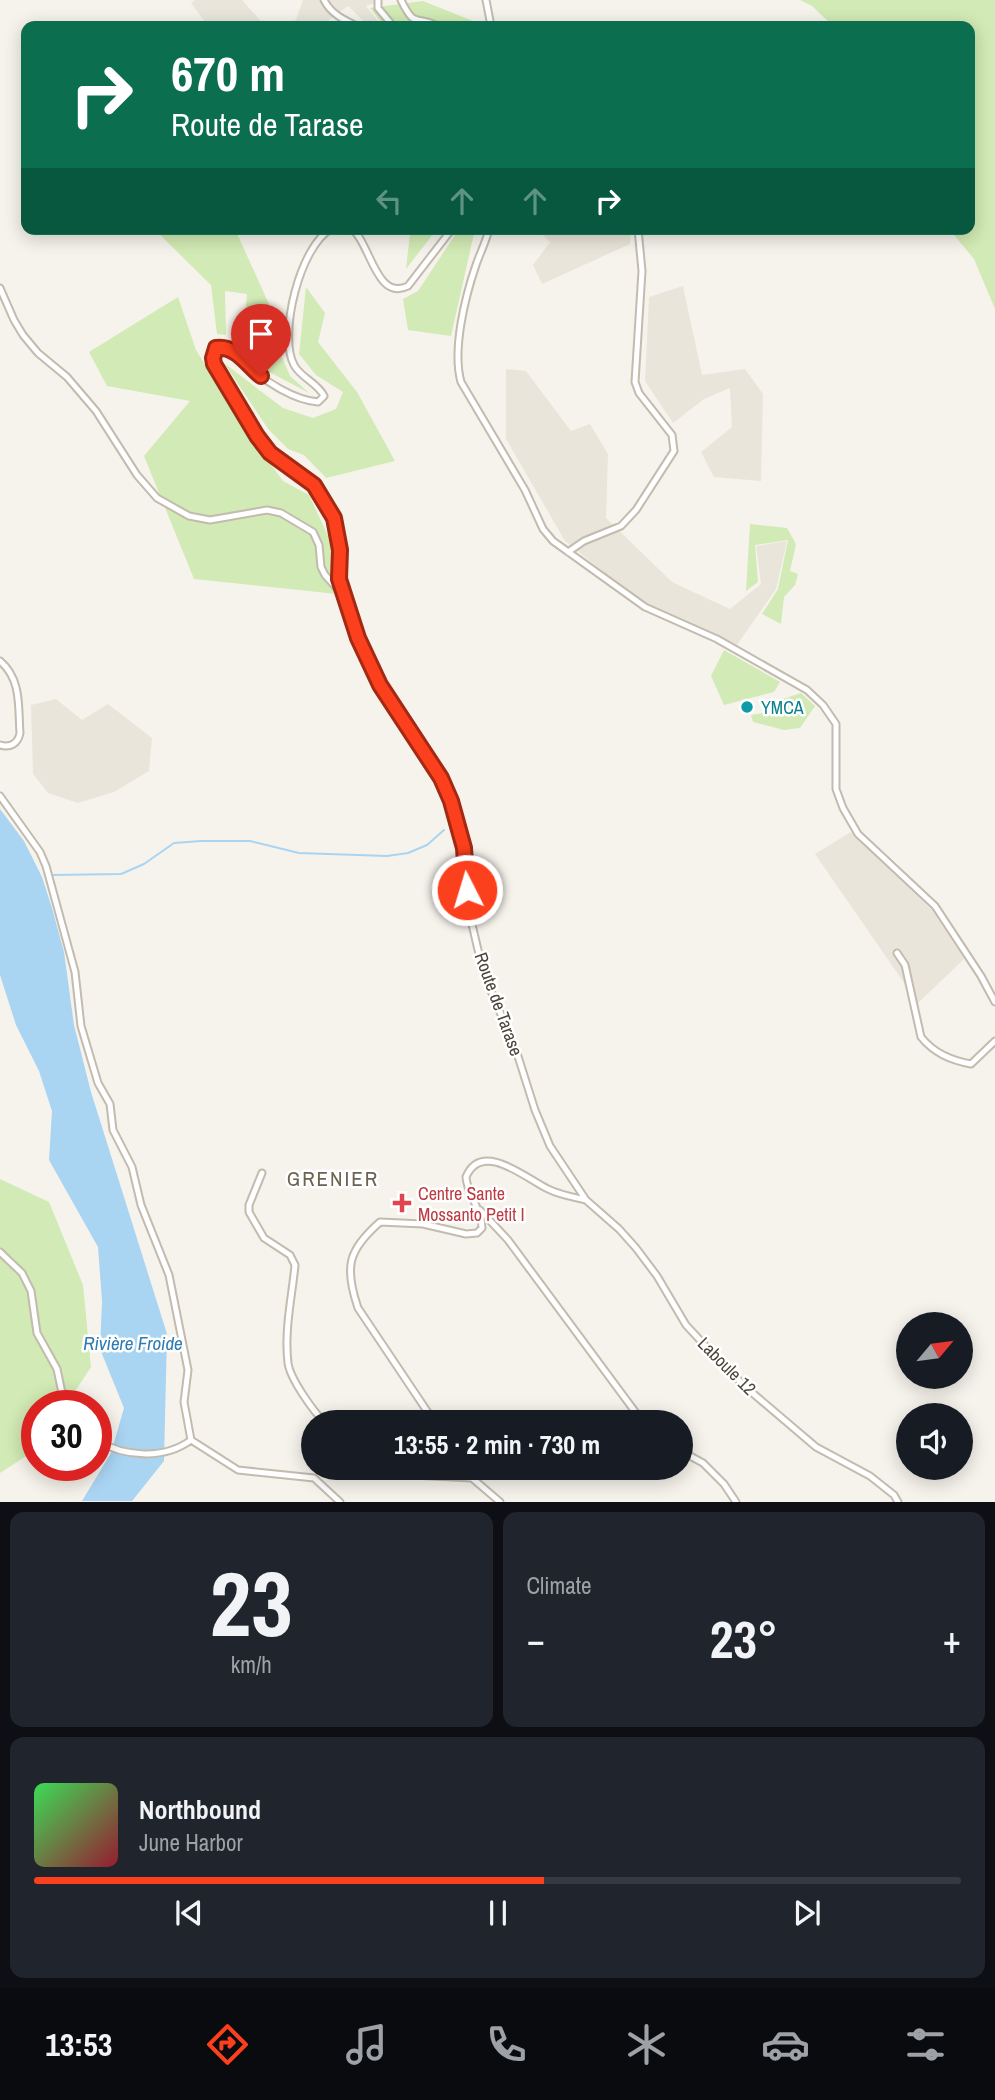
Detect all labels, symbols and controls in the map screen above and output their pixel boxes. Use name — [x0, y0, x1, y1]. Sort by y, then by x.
text: 670 m — [171, 40, 285, 106]
icon: right — [56, 49, 147, 140]
text: Route de Tarase — [171, 103, 364, 146]
icon: left — [370, 182, 408, 220]
icon: ahead — [443, 182, 481, 220]
icon: ahead — [516, 182, 554, 220]
icon: right — [589, 182, 627, 220]
pin — [231, 304, 291, 376]
icon: arrive — [242, 315, 280, 353]
place label: YMCA — [761, 695, 804, 720]
marker: YMCA — [739, 699, 755, 715]
position arrow — [430, 853, 504, 927]
street label: Route de Tarase — [469, 949, 529, 1059]
district label: GRENIER — [287, 1164, 379, 1193]
place label: Centre Sante Mossanto Petit I — [418, 1181, 525, 1227]
marker: Centre Sante Mossanto Petit I — [392, 1193, 412, 1213]
north arrow — [896, 1312, 973, 1390]
map controls — [896, 1312, 973, 1480]
water label: Rivière Froide — [83, 1330, 183, 1356]
street label: Laboule 12 — [692, 1331, 762, 1401]
speed limit sign: 30 — [21, 1390, 112, 1481]
button: sound — [896, 1403, 973, 1480]
text: 13:55 · 2 min · 730 m — [394, 1427, 600, 1462]
text: 23 — [210, 1542, 293, 1664]
text: Climate — [527, 1570, 591, 1601]
text: 23° — [710, 1604, 778, 1674]
text: − — [527, 1614, 545, 1665]
text: + — [943, 1614, 961, 1665]
text: km/h — [231, 1649, 272, 1680]
text: Northbound — [139, 1792, 261, 1827]
text: June Harbor — [139, 1827, 243, 1858]
icon: previous — [170, 1894, 208, 1932]
icon: pause — [479, 1894, 517, 1932]
icon: next — [788, 1894, 826, 1932]
icon: directions — [203, 2020, 252, 2069]
icon: music — [342, 2020, 391, 2069]
icon: phone — [482, 2020, 531, 2069]
icon: climate — [622, 2020, 671, 2069]
icon: car — [761, 2020, 810, 2069]
icon: filters — [901, 2020, 950, 2069]
text: 13:53 — [45, 2023, 112, 2066]

